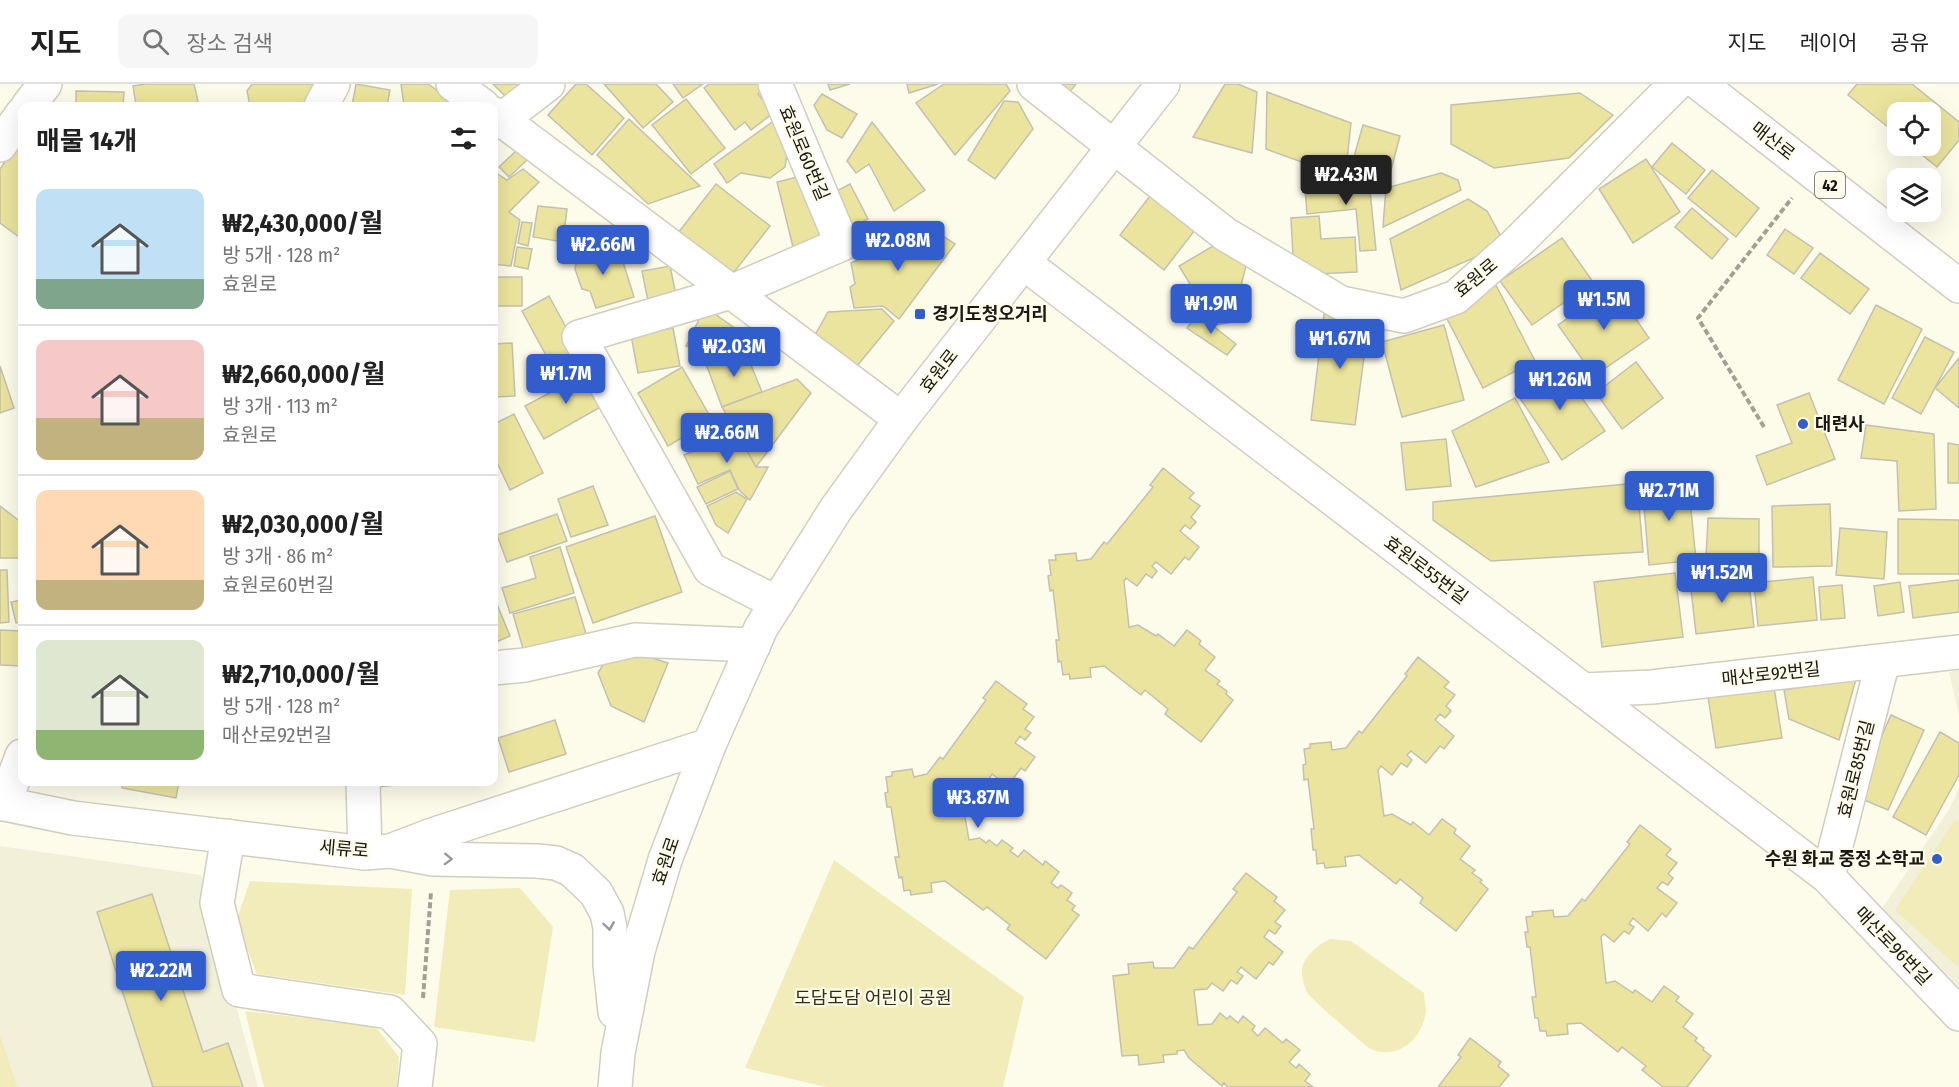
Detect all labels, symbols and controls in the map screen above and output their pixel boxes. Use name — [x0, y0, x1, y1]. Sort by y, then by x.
search box — [118, 14, 538, 68]
icon: search — [139, 25, 172, 58]
text: 지도 — [30, 27, 82, 60]
text: 장소 검색 — [187, 30, 273, 57]
text: 지도 — [1728, 30, 1766, 56]
text: 레이어 — [1799, 30, 1857, 56]
text: 공유 — [1890, 30, 1929, 56]
street label: 효원로60번길 — [774, 102, 834, 204]
map controls — [1887, 102, 1941, 222]
button: locate — [1887, 102, 1941, 156]
street label: 매산로 — [1747, 117, 1799, 165]
icon: filters — [447, 122, 480, 155]
text: 매물 14개 — [36, 126, 138, 157]
pin: ₩2.43M — [1297, 155, 1395, 206]
text: ₩2.43M — [1315, 162, 1377, 186]
button: layers — [1887, 168, 1941, 222]
road number: 42 — [1815, 172, 1845, 198]
text: ₩2,430,000/월 — [222, 208, 383, 239]
icon: home — [84, 213, 156, 285]
pin: ₩2.08M — [849, 221, 947, 272]
pin: ₩2.66M — [554, 225, 652, 276]
text: ₩2.08M — [866, 228, 930, 252]
text: ₩2.66M — [571, 232, 635, 256]
text: 방 5개 · 128 m² — [222, 243, 340, 267]
street label: 효원로 — [1450, 254, 1502, 302]
text: 효원로 — [222, 272, 277, 296]
pin: ₩1.5M — [1562, 280, 1646, 331]
pin: ₩1.9M — [1169, 284, 1253, 335]
text: ₩1.5M — [1578, 287, 1630, 311]
text: ₩1.9M — [1185, 291, 1237, 315]
place label: 경기도청오거리 — [932, 303, 1048, 325]
marker: 경기도청오거리 — [913, 307, 927, 321]
pin: ₩1.67M — [1291, 319, 1389, 370]
text: ₩1.67M — [1309, 326, 1371, 350]
pin: ₩2.03M — [685, 327, 783, 378]
text: ₩2.03M — [702, 334, 766, 358]
street label: 효원로 — [915, 345, 963, 397]
pin: ₩1.7M — [524, 354, 608, 405]
text: ₩2,660,000/월 — [222, 359, 385, 390]
pin: ₩1.26M — [1511, 360, 1609, 411]
text: ₩1.7M — [540, 361, 592, 385]
icon: home — [84, 364, 156, 436]
text: ₩1.26M — [1529, 367, 1591, 391]
text: 방 3개 · 113 m² — [222, 394, 338, 418]
pin: ₩2.66M — [678, 413, 776, 464]
place label: 대련사 — [1815, 413, 1865, 435]
marker: 대련사 — [1796, 417, 1810, 431]
text: ₩2.66M — [695, 420, 759, 444]
text: 효원로 — [222, 423, 277, 447]
pin: ₩2.71M — [1620, 471, 1718, 522]
text: ₩2.71M — [1639, 478, 1699, 502]
text: ₩2,030,000/월 — [222, 509, 384, 540]
icon: home — [84, 514, 156, 586]
street label: 효원로55번길 — [1380, 531, 1472, 609]
text: 방 3개 · 86 m² — [222, 544, 333, 568]
pin: ₩1.52M — [1673, 553, 1771, 604]
text: ₩1.52M — [1691, 560, 1753, 584]
text: 효원로60번길 — [222, 573, 334, 597]
street label: 매산로92번길 — [1721, 658, 1821, 690]
text: ₩2,710,000/월 — [222, 659, 380, 690]
icon: home — [84, 664, 156, 736]
text: 방 5개 · 128 m² — [222, 694, 340, 718]
street label: 효원로85번길 — [1833, 718, 1879, 820]
text: 매산로92번길 — [222, 723, 332, 747]
pin: ₩3.87M — [929, 778, 1027, 829]
text: ₩3.87M — [947, 785, 1009, 809]
street label: 효원로 — [648, 834, 684, 888]
street label: 세류로 — [318, 836, 370, 862]
place label: 수원 화교 중정 소학교 — [1765, 848, 1925, 870]
marker: 수원 화교 중정 소학교 — [1930, 852, 1944, 866]
one-way arrow — [443, 853, 452, 866]
street label: 매산로96번길 — [1850, 902, 1936, 990]
one-way arrow — [602, 921, 614, 931]
pin: ₩2.22M — [112, 951, 210, 1002]
text: ₩2.22M — [130, 958, 192, 982]
park label: 도담도담 어린이 공원 — [794, 987, 952, 1009]

